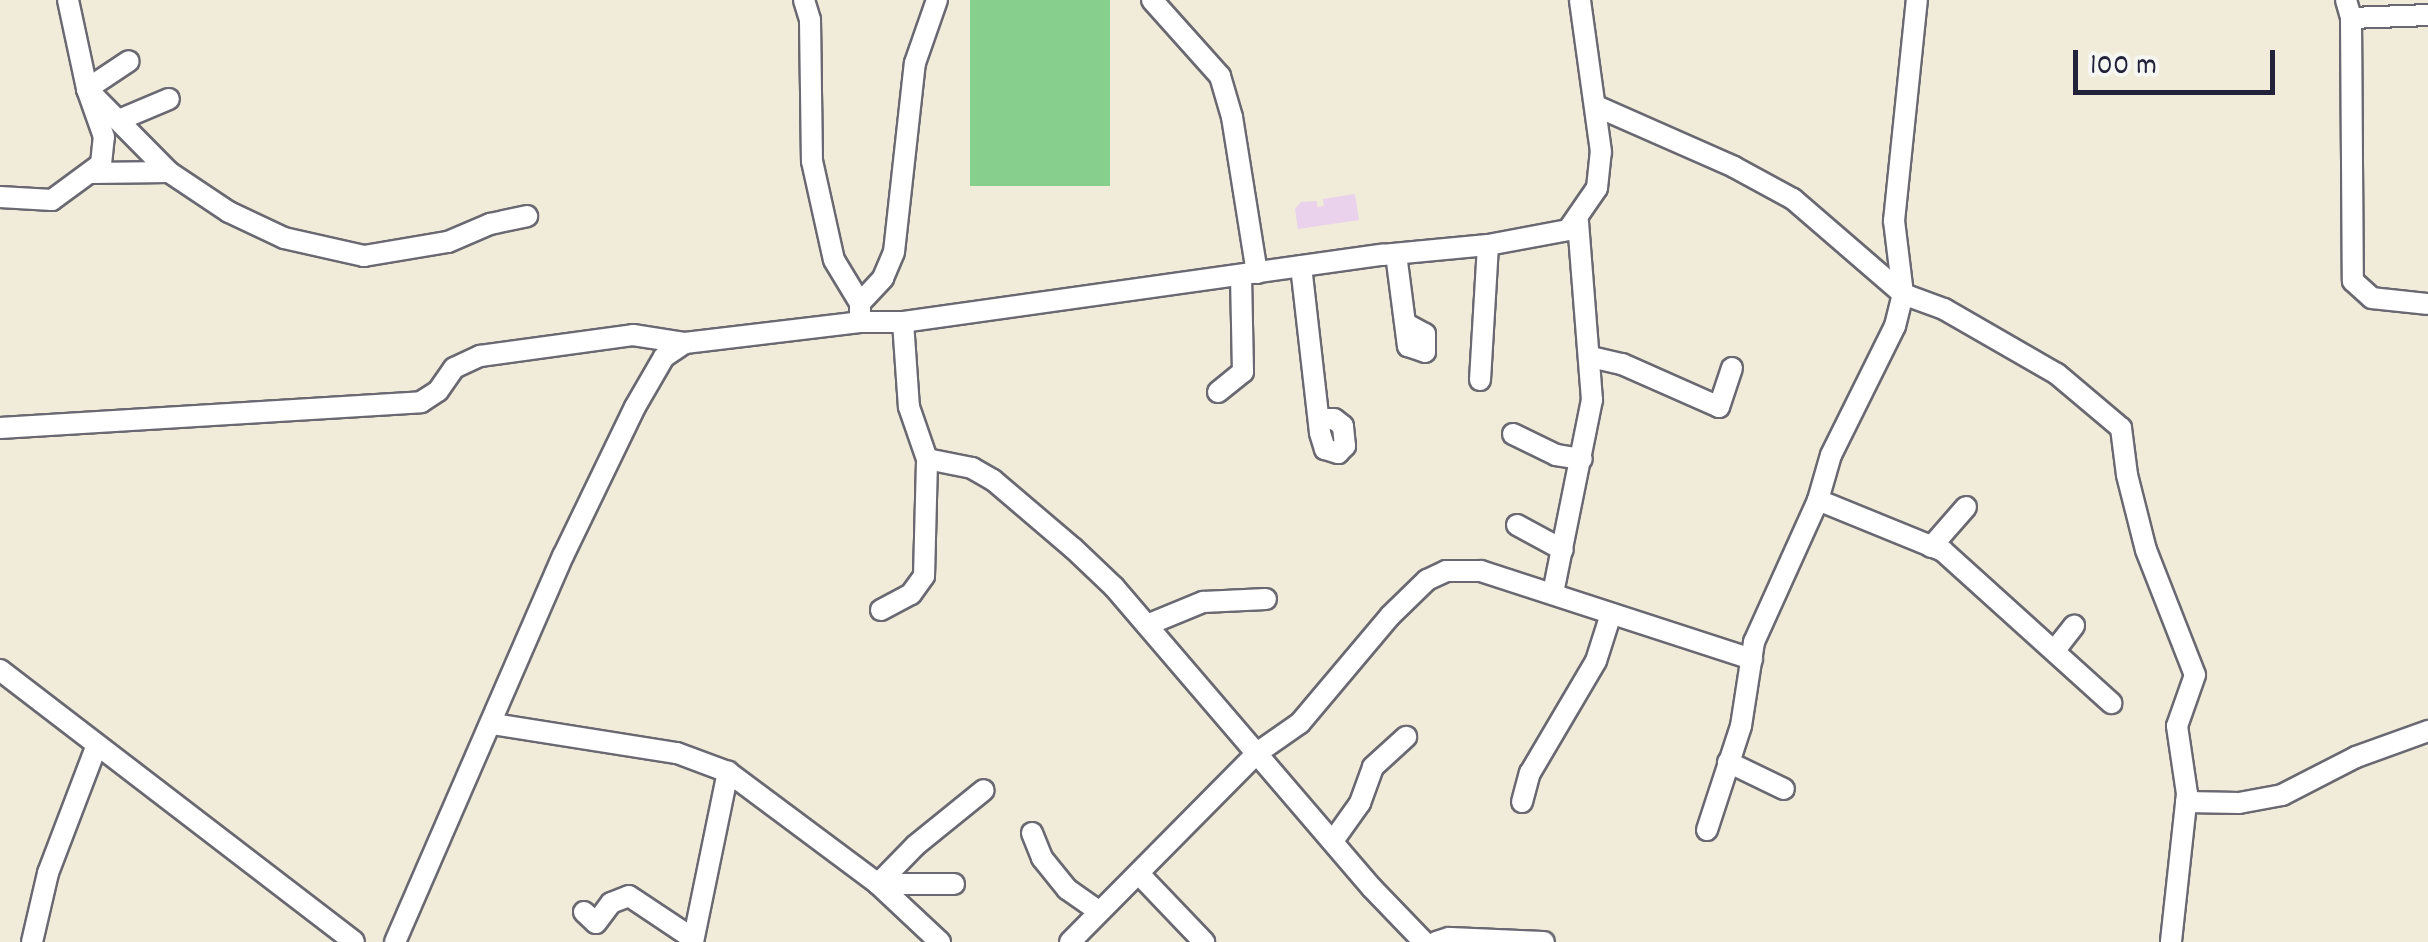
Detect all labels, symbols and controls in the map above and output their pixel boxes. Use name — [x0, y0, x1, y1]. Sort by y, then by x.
scale bar — [2078, 30, 2280, 92]
text: 100 m — [2090, 46, 2157, 89]

